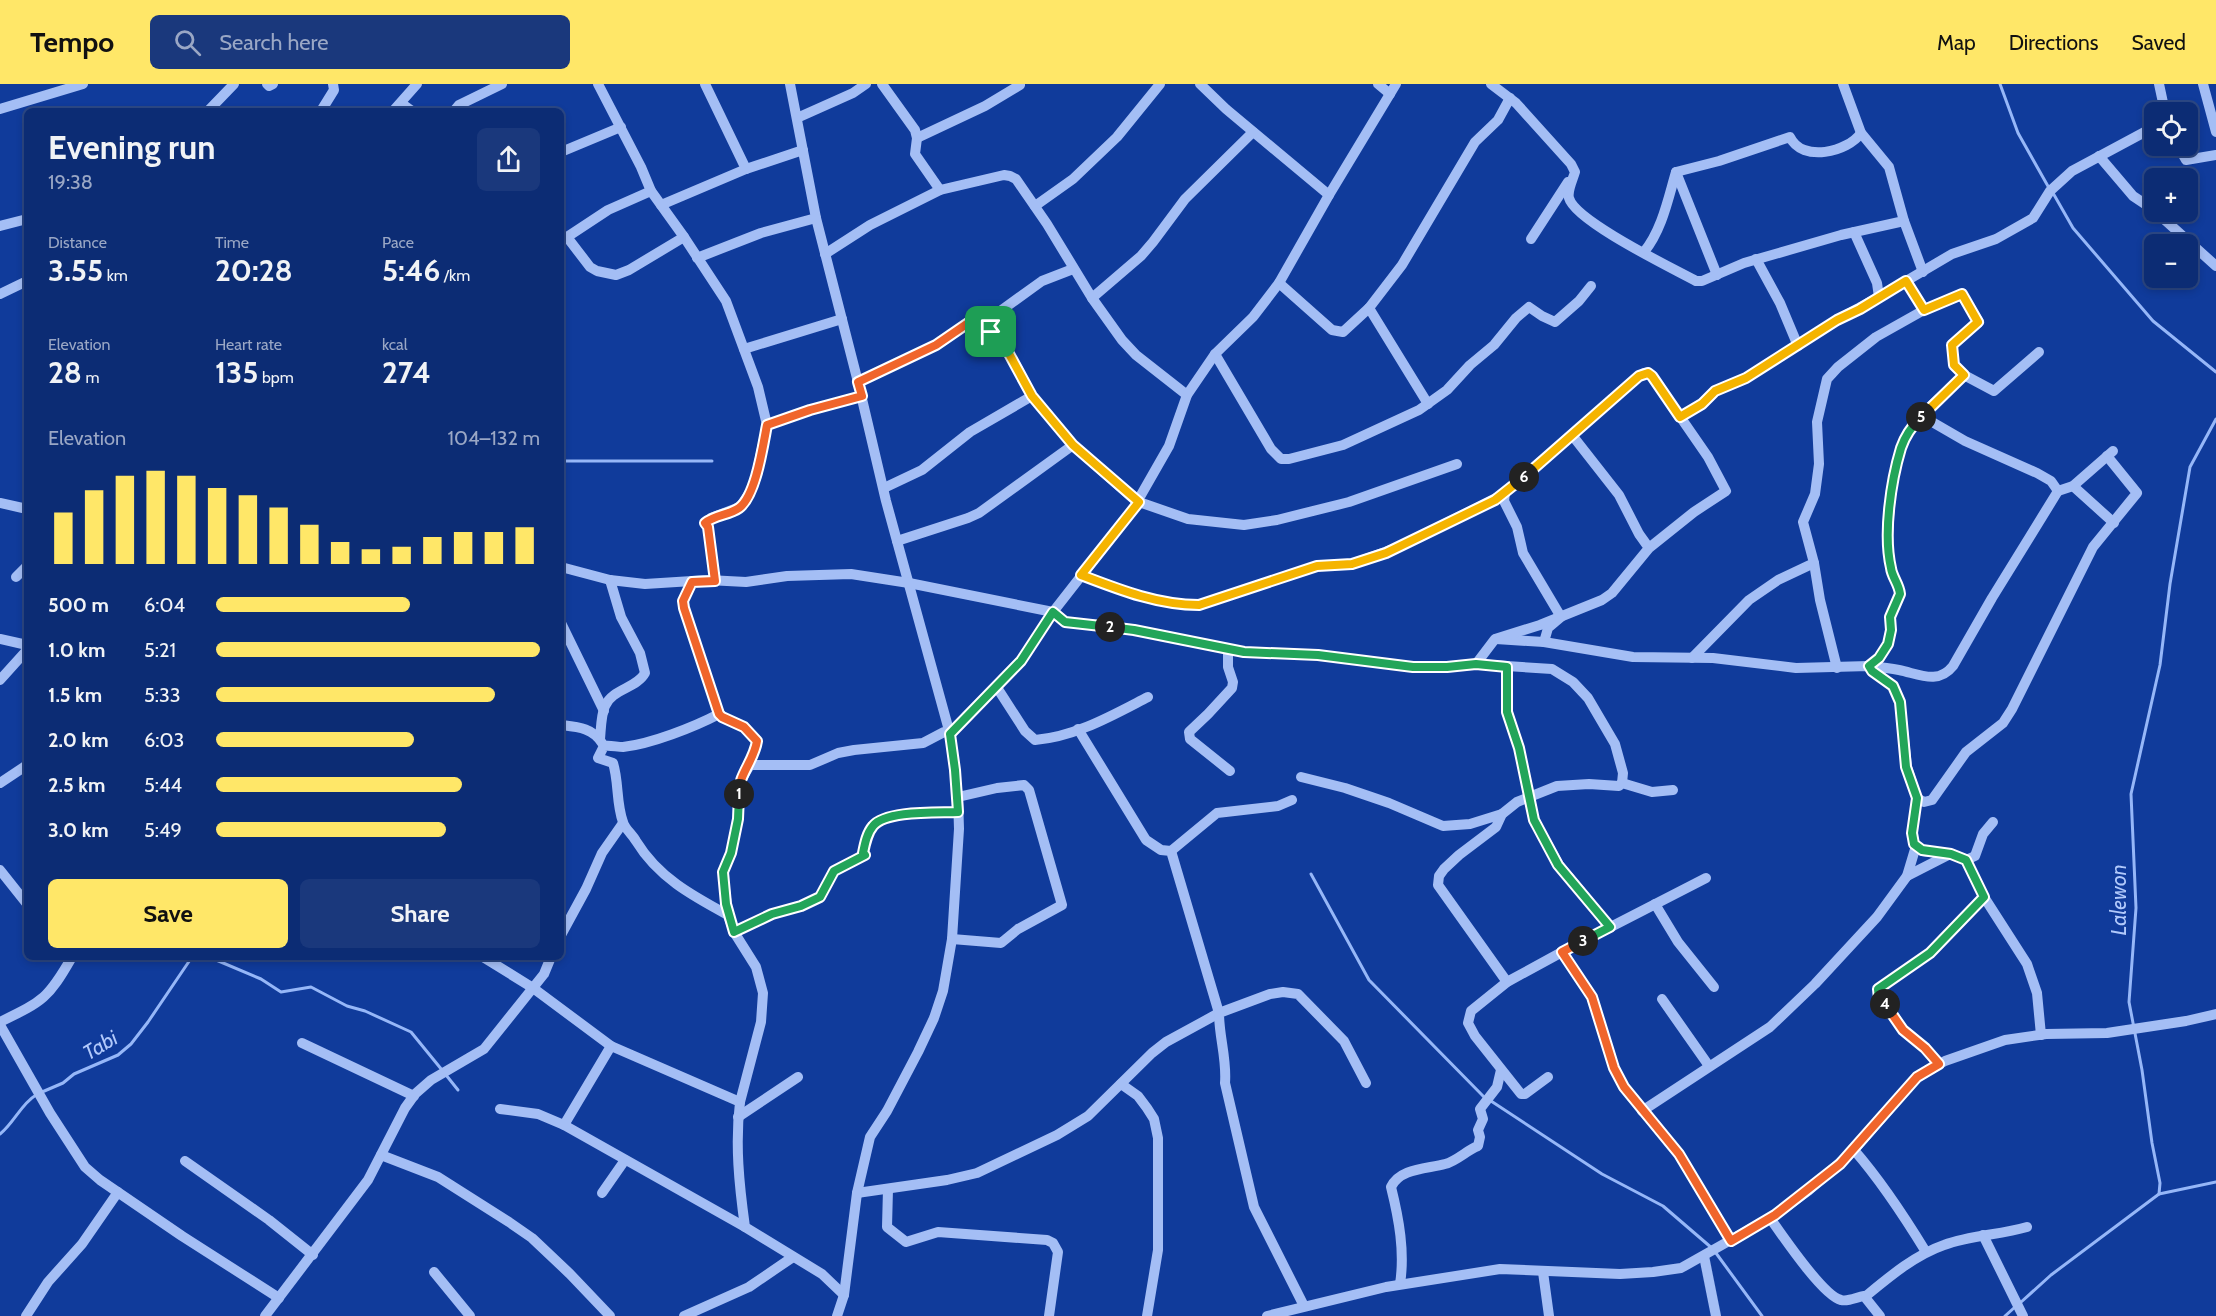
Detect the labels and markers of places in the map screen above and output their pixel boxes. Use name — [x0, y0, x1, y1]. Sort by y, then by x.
pin — [965, 306, 1016, 357]
pin: 5 — [1906, 402, 1936, 432]
pin: 6 — [1509, 462, 1539, 492]
pin: 2 — [1095, 612, 1125, 642]
pin: 1 — [724, 779, 754, 809]
pin: 3 — [1568, 926, 1598, 956]
pin: 4 — [1870, 989, 1900, 1019]

